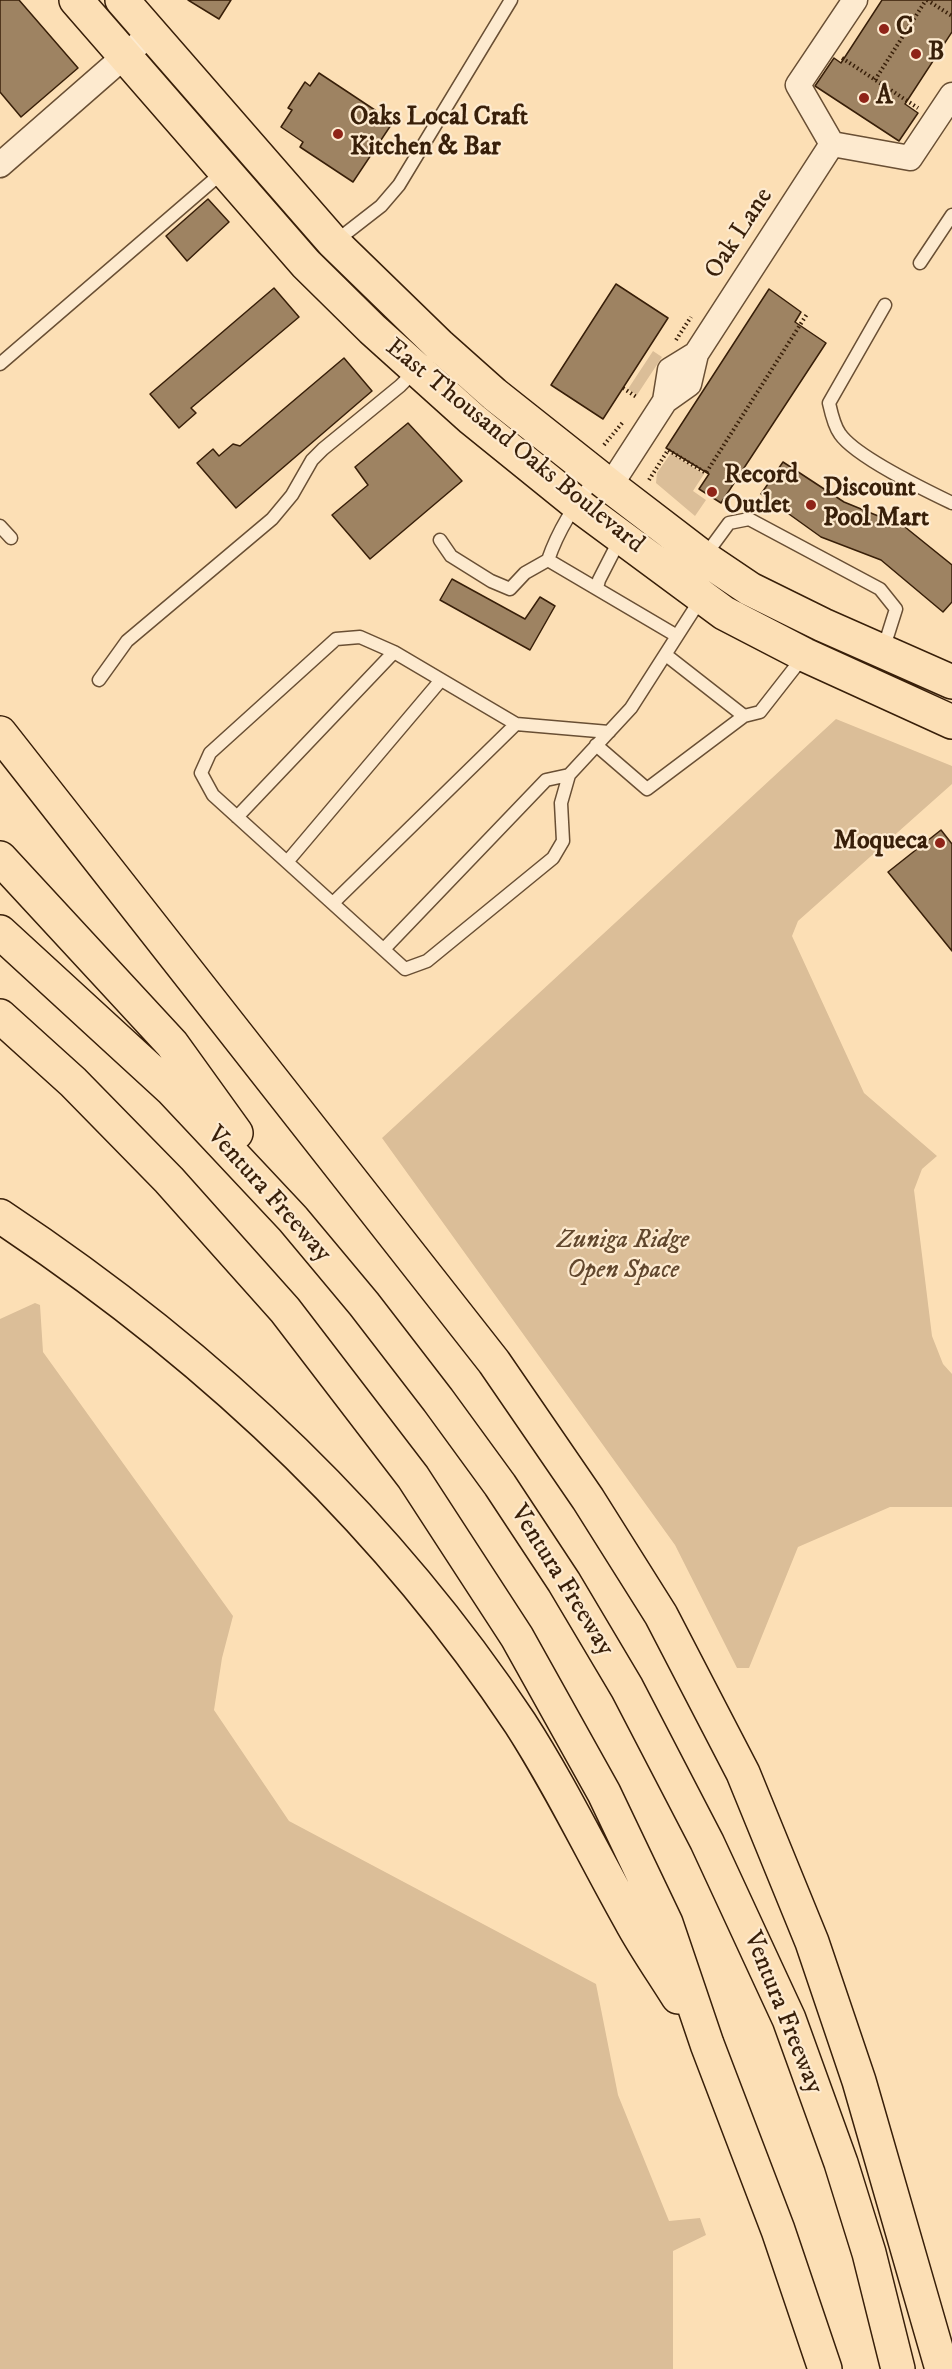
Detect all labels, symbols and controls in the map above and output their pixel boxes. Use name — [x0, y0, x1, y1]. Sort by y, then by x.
place label: C — [896, 13, 913, 45]
marker: C — [877, 22, 891, 36]
place label: B — [928, 38, 944, 70]
marker: B — [909, 47, 923, 61]
place label: A — [876, 82, 893, 114]
marker: A — [857, 91, 871, 105]
place label: Oaks Local Craft Kitchen & Bar — [350, 103, 528, 164]
marker: Oaks Local Craft Kitchen & Bar — [331, 127, 345, 141]
street label: Oak Lane — [699, 183, 781, 285]
street label: East Thousand Oaks Boulevard — [378, 333, 650, 561]
place label: Record Outlet — [724, 461, 798, 522]
place label: Discount Pool Mart — [823, 474, 929, 536]
marker: Record Outlet — [705, 485, 719, 499]
marker: Discount Pool Mart — [804, 498, 818, 512]
place label: Moqueca — [834, 827, 928, 859]
marker: Moqueca — [933, 836, 947, 850]
street label: Ventura Freeway — [199, 1121, 337, 1269]
park label: Zuniga Ridge Open Space — [557, 1226, 689, 1288]
street label: Ventura Freeway — [502, 1500, 620, 1662]
street label: Ventura Freeway — [735, 1927, 829, 2099]

